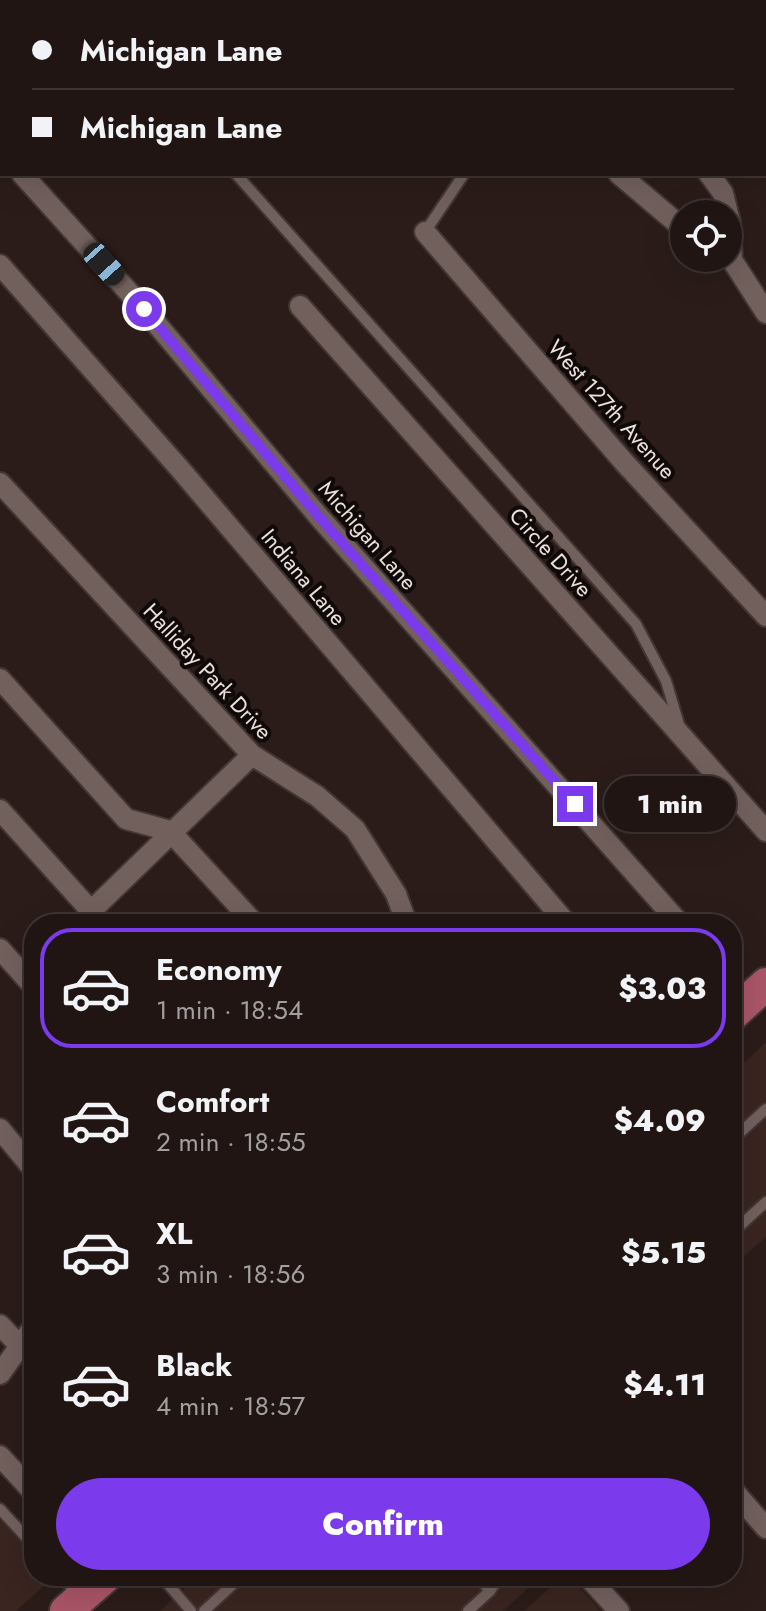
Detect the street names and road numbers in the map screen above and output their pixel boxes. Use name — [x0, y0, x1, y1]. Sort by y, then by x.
street label: West 127th Avenue — [541, 332, 683, 486]
street label: Michigan Lane — [311, 473, 425, 597]
street label: Circle Drive — [502, 500, 600, 604]
street label: Indiana Lane — [254, 522, 354, 632]
street label: Halliday Park Drive — [136, 596, 280, 746]

